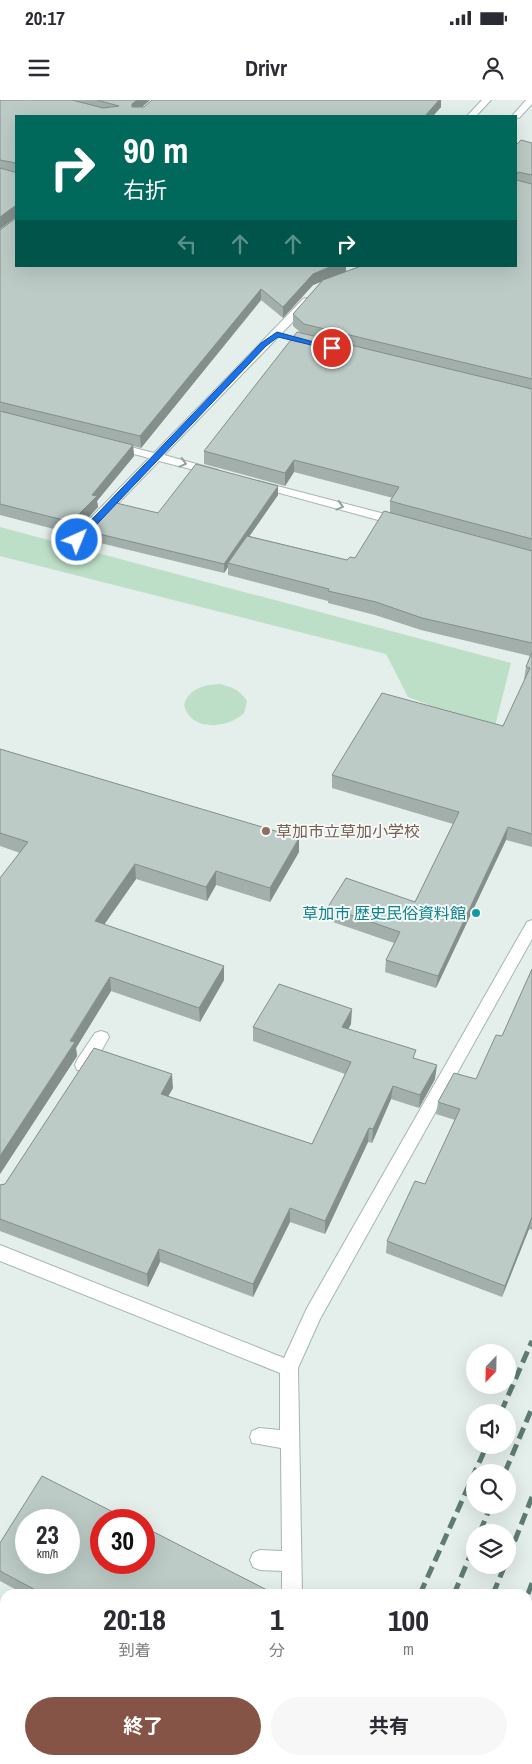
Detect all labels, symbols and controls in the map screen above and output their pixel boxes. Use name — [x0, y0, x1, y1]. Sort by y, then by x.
text: 20:17 — [25, 5, 65, 31]
text: Drivr — [245, 53, 287, 83]
icon: menu — [25, 54, 53, 82]
icon: person — [479, 54, 507, 82]
text: 90 m — [123, 127, 188, 174]
icon: right — [40, 135, 105, 200]
text: 右折 — [123, 175, 167, 205]
icon: left — [173, 230, 201, 258]
icon: ahead — [226, 230, 254, 258]
icon: ahead — [279, 230, 307, 258]
icon: right — [332, 230, 360, 258]
pin — [311, 327, 353, 369]
icon: arrive — [318, 334, 346, 362]
one-way arrow — [178, 458, 186, 468]
one-way arrow — [335, 500, 344, 511]
position arrow — [50, 513, 102, 565]
place label: 草加市立草加小学校 — [276, 820, 420, 842]
marker: 草加市立草加小学校 — [260, 825, 272, 837]
place label: 草加市 歴史民俗資料館 — [302, 902, 466, 924]
marker: 草加市 歴史民俗資料館 — [470, 907, 482, 919]
north arrow — [466, 1344, 516, 1394]
map controls — [466, 1344, 516, 1574]
button: sound — [466, 1404, 516, 1454]
button: search — [466, 1464, 516, 1514]
speed limit sign: 30 — [90, 1509, 155, 1574]
text: 23 — [36, 1518, 59, 1552]
button: layers — [466, 1524, 516, 1574]
text: km/h — [37, 1546, 58, 1562]
text: 20:18 — [103, 1599, 166, 1639]
text: 1 — [270, 1599, 284, 1639]
text: 100 — [388, 1600, 429, 1640]
text: m — [403, 1638, 414, 1660]
text: 到着 — [118, 1639, 150, 1661]
text: 分 — [269, 1639, 285, 1661]
button: 終了 — [25, 1697, 261, 1755]
button: 共有 — [271, 1697, 507, 1755]

